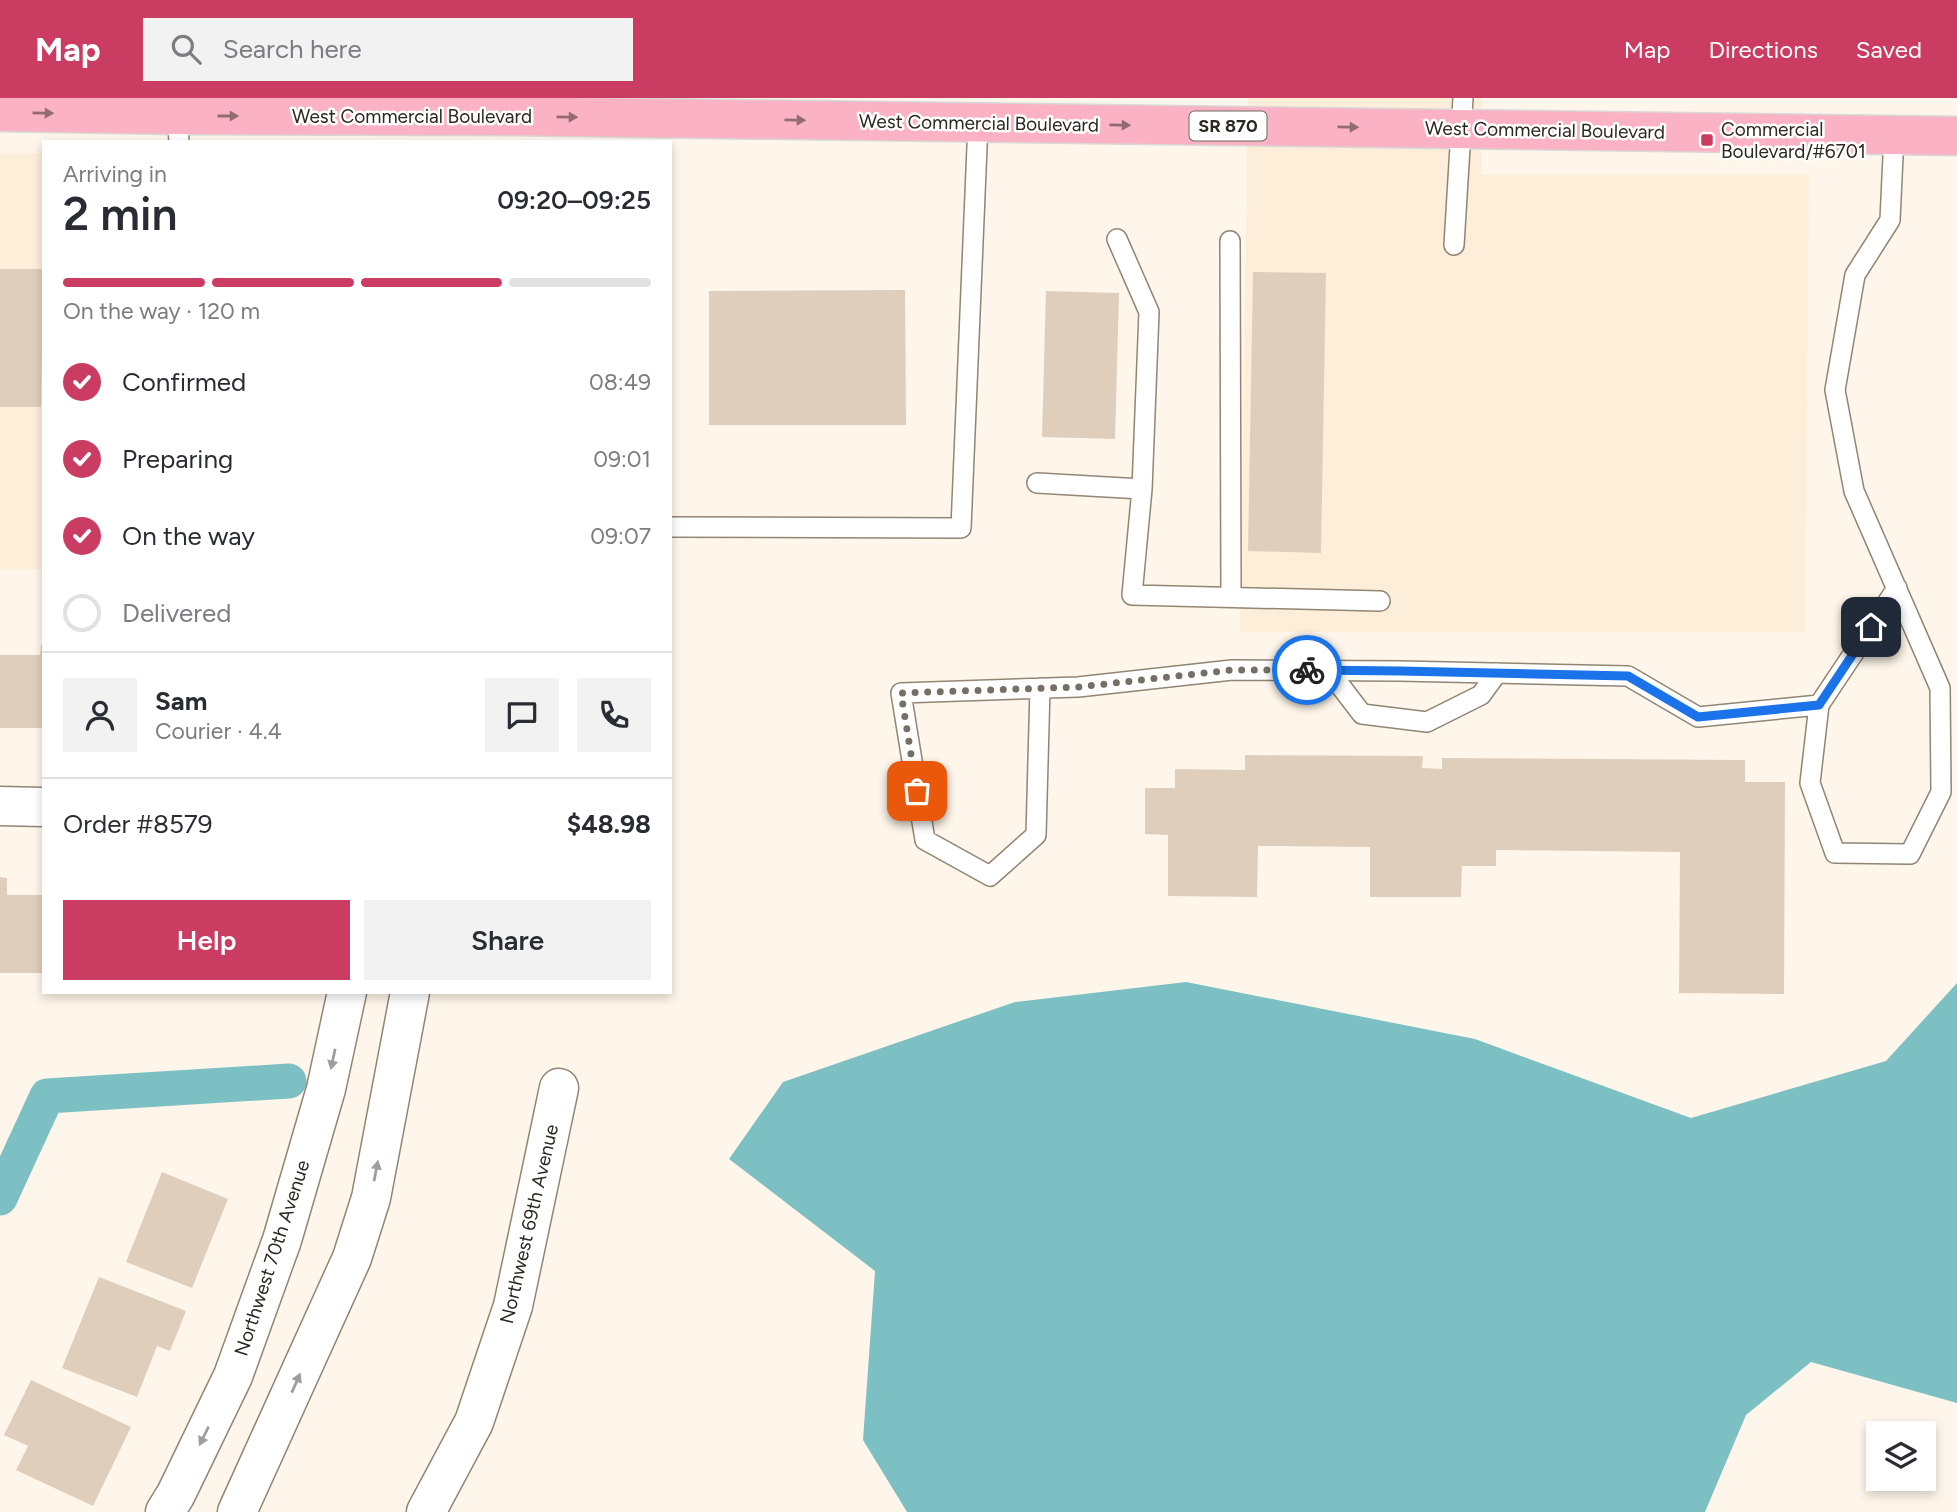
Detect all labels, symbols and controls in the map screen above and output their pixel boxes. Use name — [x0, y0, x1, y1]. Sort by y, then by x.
search box — [143, 18, 633, 81]
text: Map — [35, 30, 101, 69]
icon: search — [167, 30, 205, 68]
text: Search here — [223, 33, 362, 65]
text: Map — [1624, 35, 1670, 64]
text: Directions — [1708, 35, 1818, 64]
text: Saved — [1856, 35, 1922, 64]
street label: West Commercial Boulevard — [292, 105, 532, 128]
one-way arrow — [33, 107, 55, 118]
street label: West Commercial Boulevard — [859, 109, 1099, 137]
one-way arrow — [218, 110, 240, 122]
one-way arrow — [557, 111, 579, 123]
road number: SR 870 — [1190, 111, 1266, 140]
one-way arrow — [784, 114, 806, 126]
street label: West Commercial Boulevard — [1425, 116, 1665, 144]
place label: Commercial Boulevard/#6701 — [1721, 118, 1866, 163]
one-way arrow — [1110, 119, 1132, 130]
one-way arrow — [1337, 122, 1359, 133]
marker: Commercial Boulevard/#6701 — [1699, 132, 1715, 148]
text: Arriving in — [63, 160, 167, 188]
text: 09:20–09:25 — [497, 184, 651, 216]
text: 2 min — [63, 186, 178, 242]
text: On the way · 120 m — [63, 297, 260, 325]
icon: check — [63, 363, 101, 401]
text: Confirmed — [122, 366, 246, 398]
text: 08:49 — [589, 368, 651, 396]
icon: check — [63, 440, 101, 478]
text: Preparing — [122, 443, 233, 475]
text: 09:01 — [593, 445, 651, 473]
icon: check — [63, 517, 101, 555]
text: On the way — [122, 520, 255, 552]
text: 09:07 — [590, 522, 651, 550]
text: Delivered — [122, 597, 231, 629]
pin — [1841, 597, 1901, 657]
icon: home — [1852, 608, 1890, 646]
courier — [1272, 635, 1342, 705]
icon: bike — [1288, 651, 1326, 689]
button: person — [63, 678, 137, 752]
button: chat — [485, 678, 559, 752]
button: phone — [577, 678, 651, 752]
text: Sam — [155, 685, 207, 717]
text: Courier · 4.4 — [155, 717, 282, 745]
pin — [887, 761, 947, 821]
icon: bag — [898, 772, 936, 810]
text: Order #8579 — [63, 808, 213, 840]
text: $48.98 — [567, 808, 651, 840]
button: Help — [63, 900, 350, 980]
button: Share — [364, 900, 651, 980]
one-way arrow — [327, 1048, 338, 1070]
street label: Northwest 69th Avenue — [495, 1122, 563, 1326]
street label: Northwest 70th Avenue — [229, 1157, 315, 1359]
one-way arrow — [370, 1160, 381, 1182]
one-way arrow — [291, 1372, 302, 1393]
map controls — [1866, 1421, 1936, 1491]
button: layers — [1866, 1421, 1936, 1491]
one-way arrow — [198, 1426, 210, 1446]

